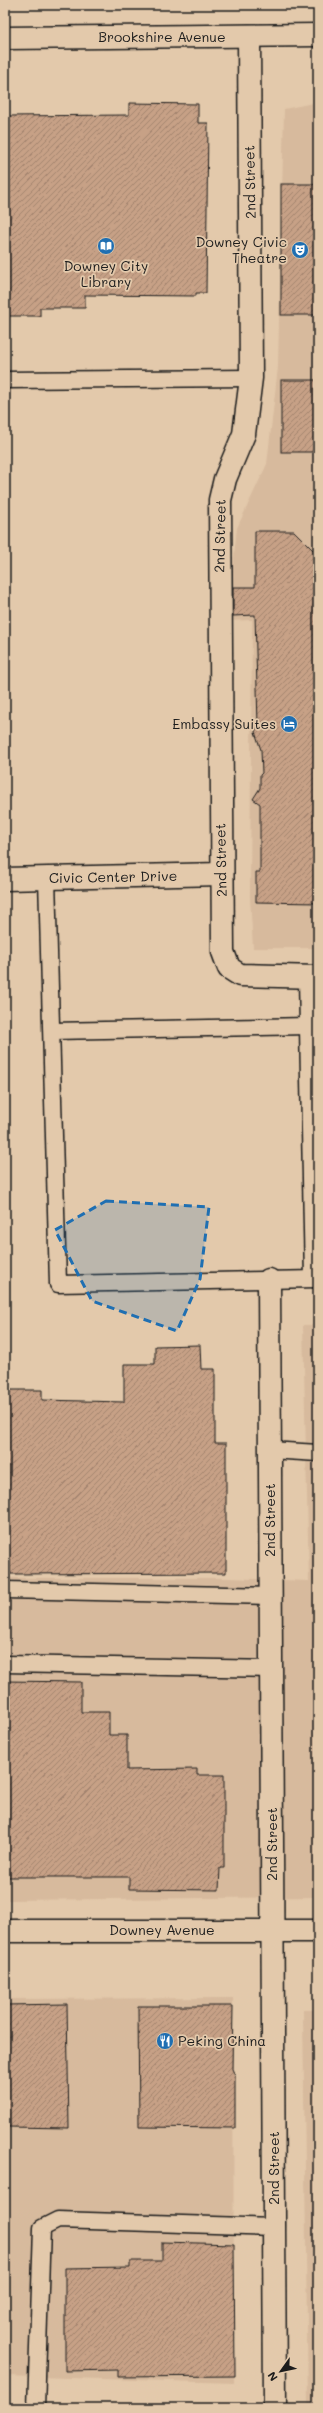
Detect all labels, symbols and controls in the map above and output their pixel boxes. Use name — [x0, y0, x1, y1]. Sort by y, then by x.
street label: Brookshire Avenue — [98, 27, 226, 46]
street label: 2nd Street — [239, 145, 260, 219]
place label: Downey Civic Theatre — [196, 232, 287, 267]
library icon: Downey City Library — [96, 236, 116, 256]
theatre icon: Downey Civic Theatre — [290, 240, 310, 260]
place label: Downey City Library — [64, 256, 148, 291]
street label: 2nd Street — [209, 499, 230, 573]
place label: Embassy Suites — [172, 714, 276, 733]
hotel icon: Embassy Suites — [279, 714, 299, 734]
street label: 2nd Street — [210, 823, 231, 897]
street label: Civic Center Drive — [49, 866, 177, 887]
street label: 2nd Street — [260, 1483, 279, 1557]
street label: 2nd Street — [262, 1807, 281, 1881]
street label: Downey Avenue — [109, 1920, 215, 1939]
restaurant icon: Peking China — [155, 2031, 175, 2051]
place label: Peking China — [178, 2031, 266, 2050]
street label: 2nd Street — [264, 2131, 283, 2205]
north arrow — [261, 2351, 301, 2391]
text: N — [264, 2369, 281, 2384]

